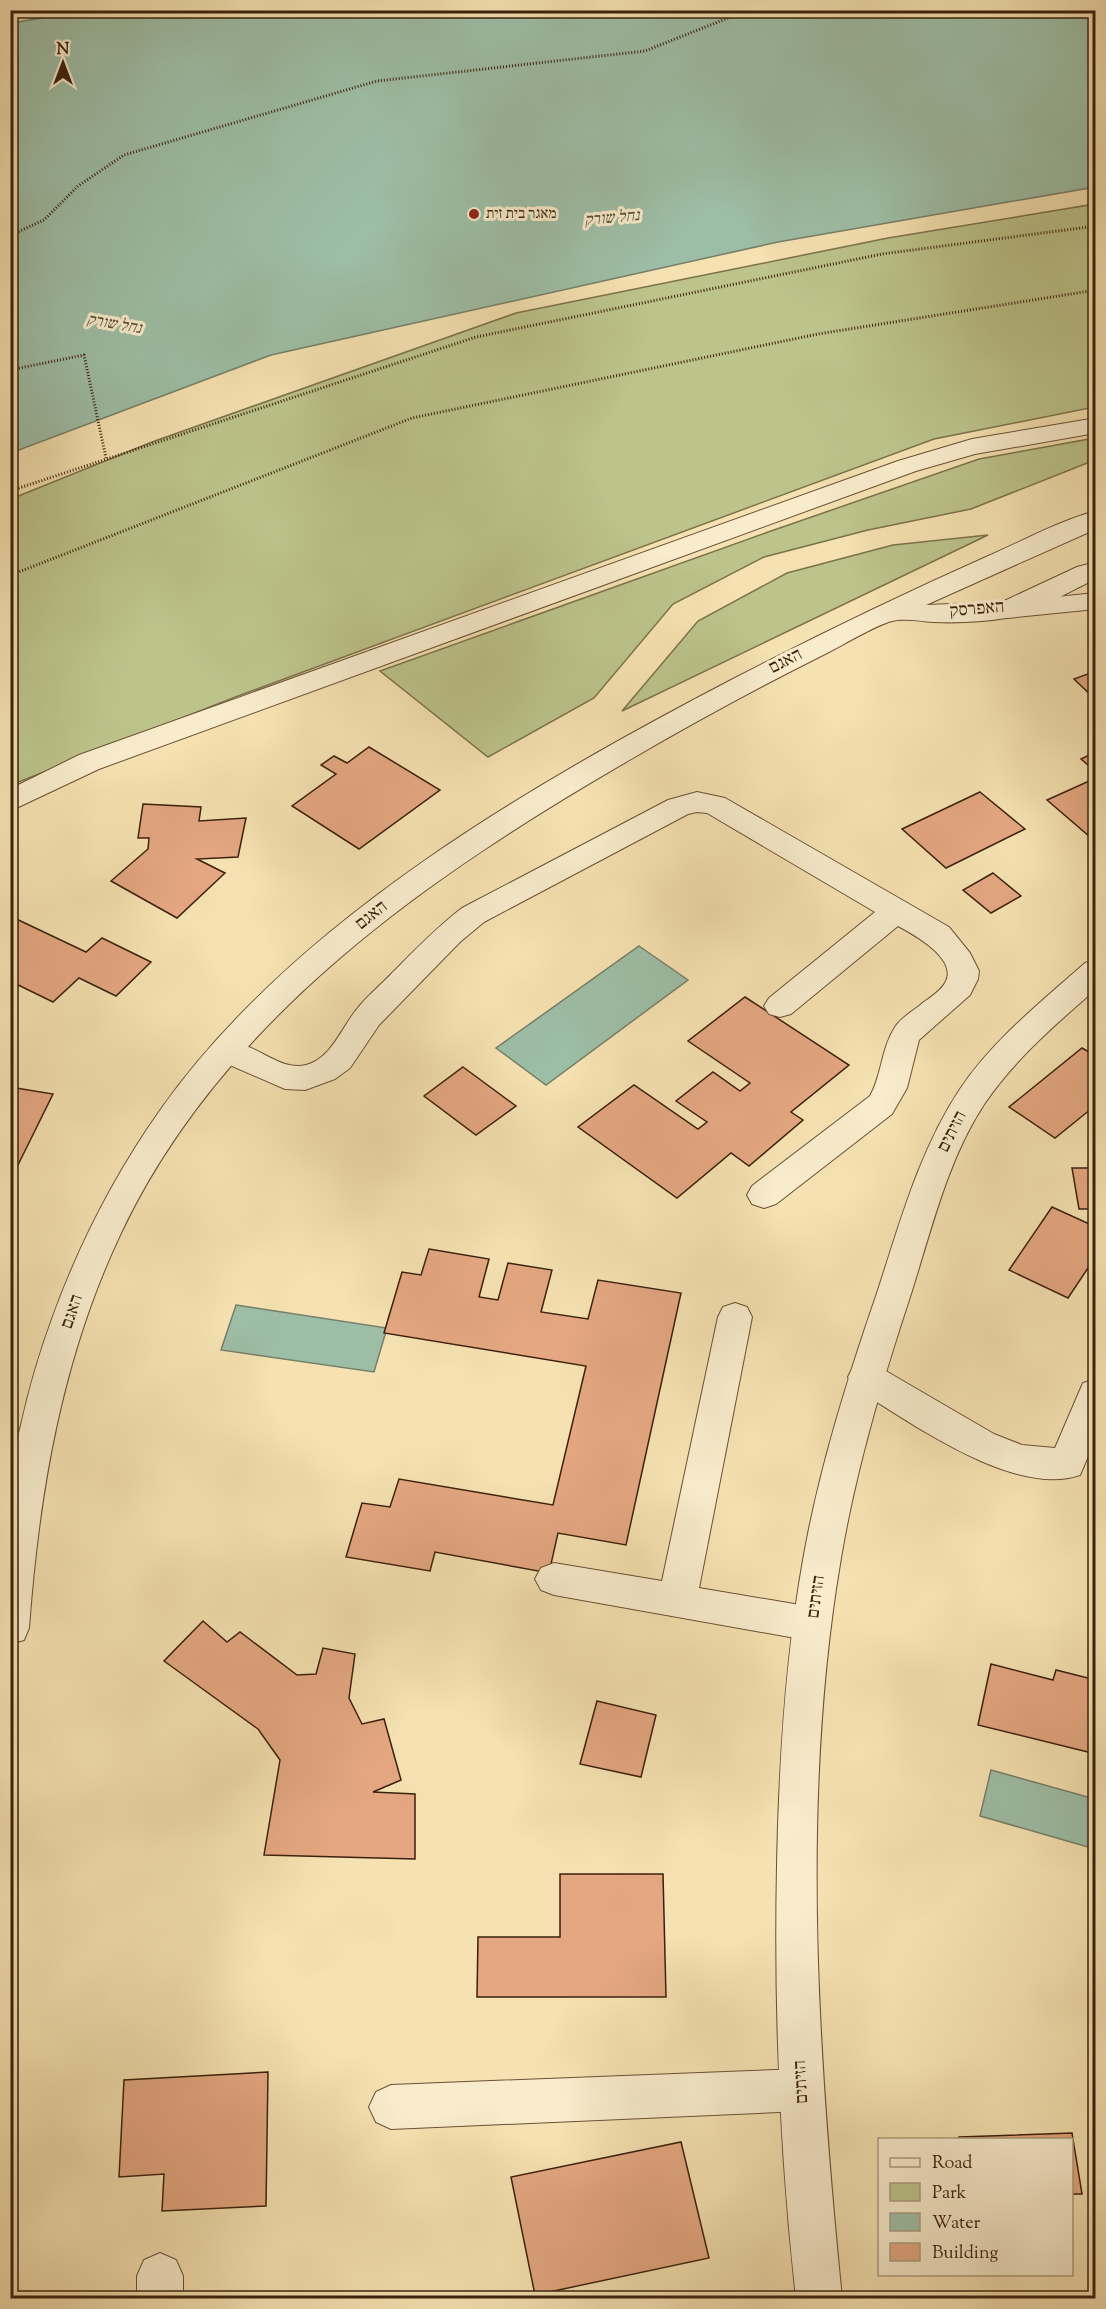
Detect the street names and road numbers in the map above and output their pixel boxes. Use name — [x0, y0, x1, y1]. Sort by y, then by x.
street label: האפרסק — [949, 595, 1005, 625]
street label: האגם — [765, 642, 807, 682]
street label: האגם — [350, 895, 394, 937]
street label: הזיתים — [932, 1107, 974, 1157]
street label: האגם — [55, 1291, 91, 1333]
street label: הזיתים — [801, 1574, 833, 1620]
street label: הזיתים — [788, 2060, 816, 2104]

